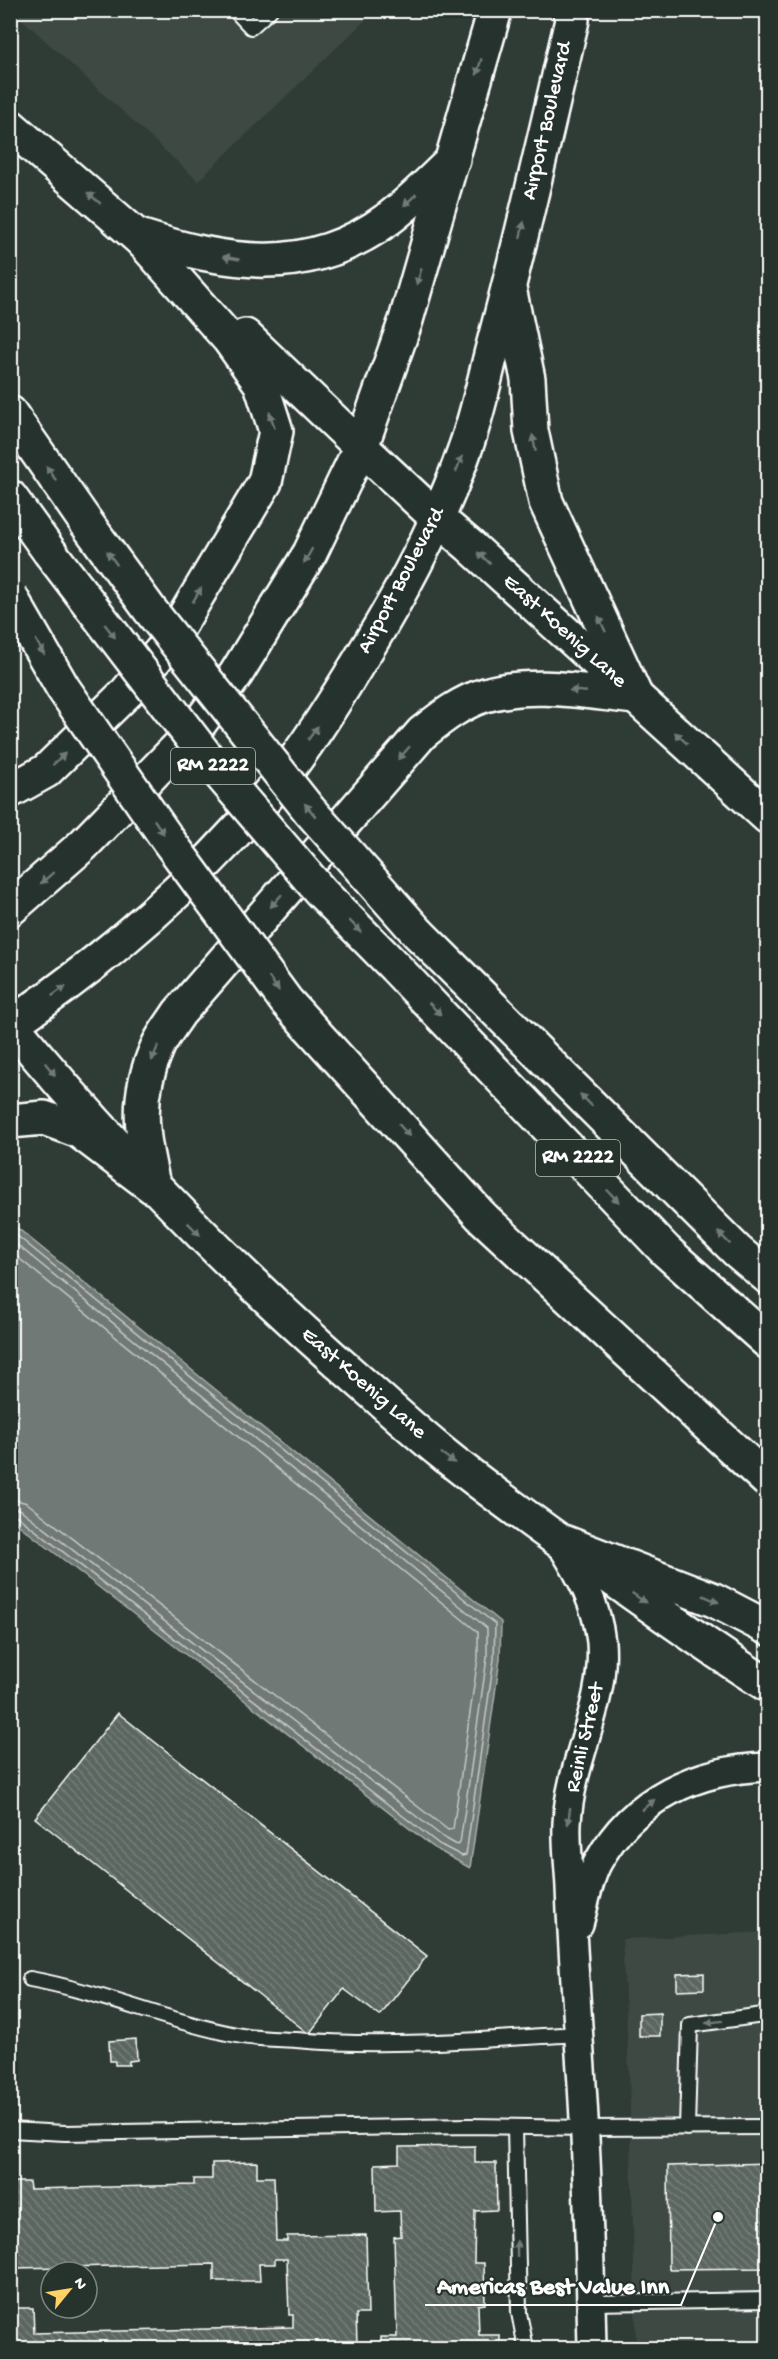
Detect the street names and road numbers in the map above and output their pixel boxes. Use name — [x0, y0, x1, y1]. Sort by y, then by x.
street label: Airport Boulevard — [517, 37, 579, 203]
street label: Airport Boulevard — [353, 502, 452, 658]
street label: East Koenig Lane — [497, 569, 632, 695]
road number: RM 2222 — [171, 748, 255, 784]
road number: RM 2222 — [536, 1140, 620, 1176]
street label: East Koenig Lane — [295, 1322, 432, 1446]
street label: Reinli Street — [561, 1679, 612, 1795]

